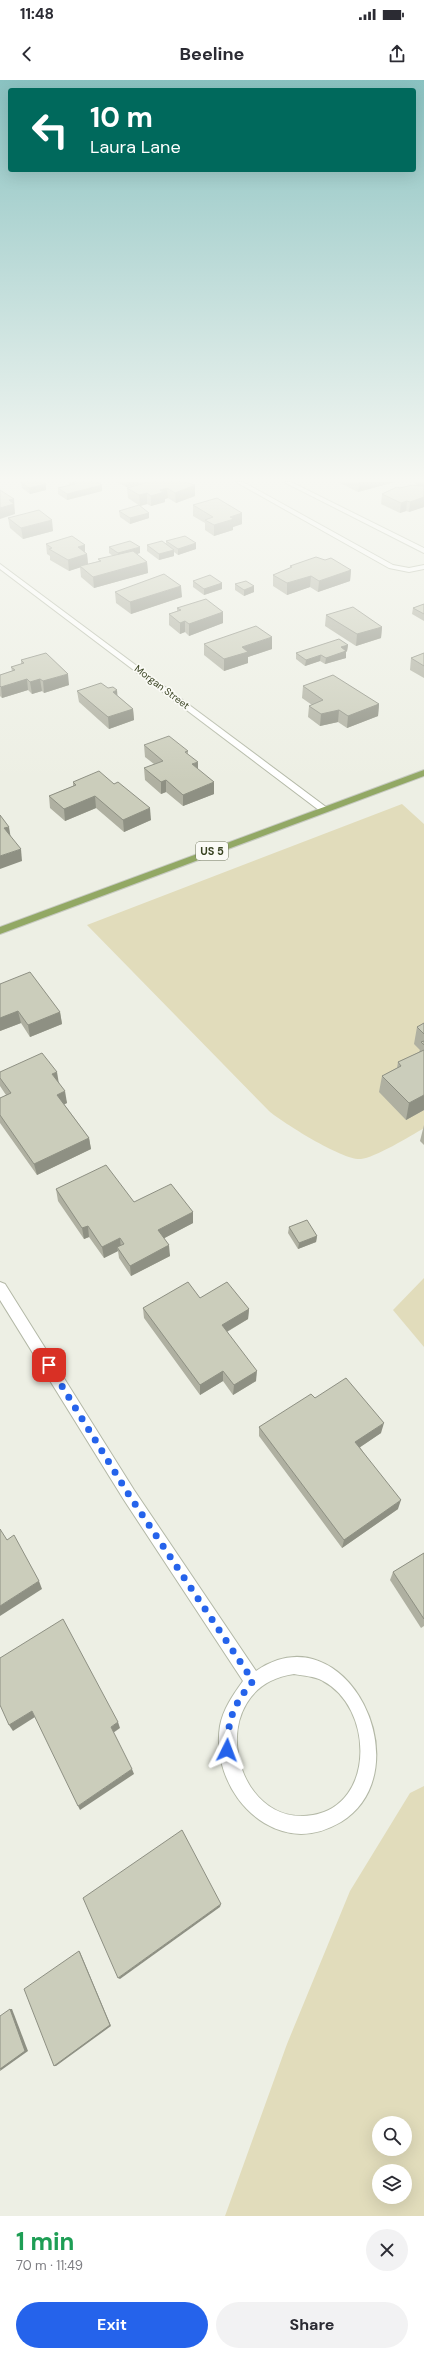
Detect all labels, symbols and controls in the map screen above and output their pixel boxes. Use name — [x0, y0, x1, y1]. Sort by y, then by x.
text: 11:48 — [20, 4, 54, 24]
text: Beeline — [180, 42, 244, 66]
icon: back — [16, 43, 38, 65]
icon: share — [386, 43, 408, 65]
text: 10 m — [90, 99, 153, 136]
icon: left — [24, 104, 76, 156]
text: Laura Lane — [90, 135, 181, 159]
street label: Morgan Street — [132, 662, 192, 712]
road number: US 5 — [196, 842, 228, 860]
pin — [32, 1348, 66, 1382]
icon: arrive — [38, 1354, 60, 1376]
position arrow — [206, 1729, 248, 1771]
map controls — [372, 2116, 412, 2204]
button: search — [372, 2116, 412, 2156]
button: layers — [372, 2164, 412, 2204]
text: 1 min — [16, 2226, 74, 2257]
button: close — [366, 2229, 408, 2271]
text: 70 m · 11:49 — [16, 2257, 83, 2274]
button: Exit — [16, 2302, 208, 2348]
button: Share — [216, 2302, 408, 2348]

